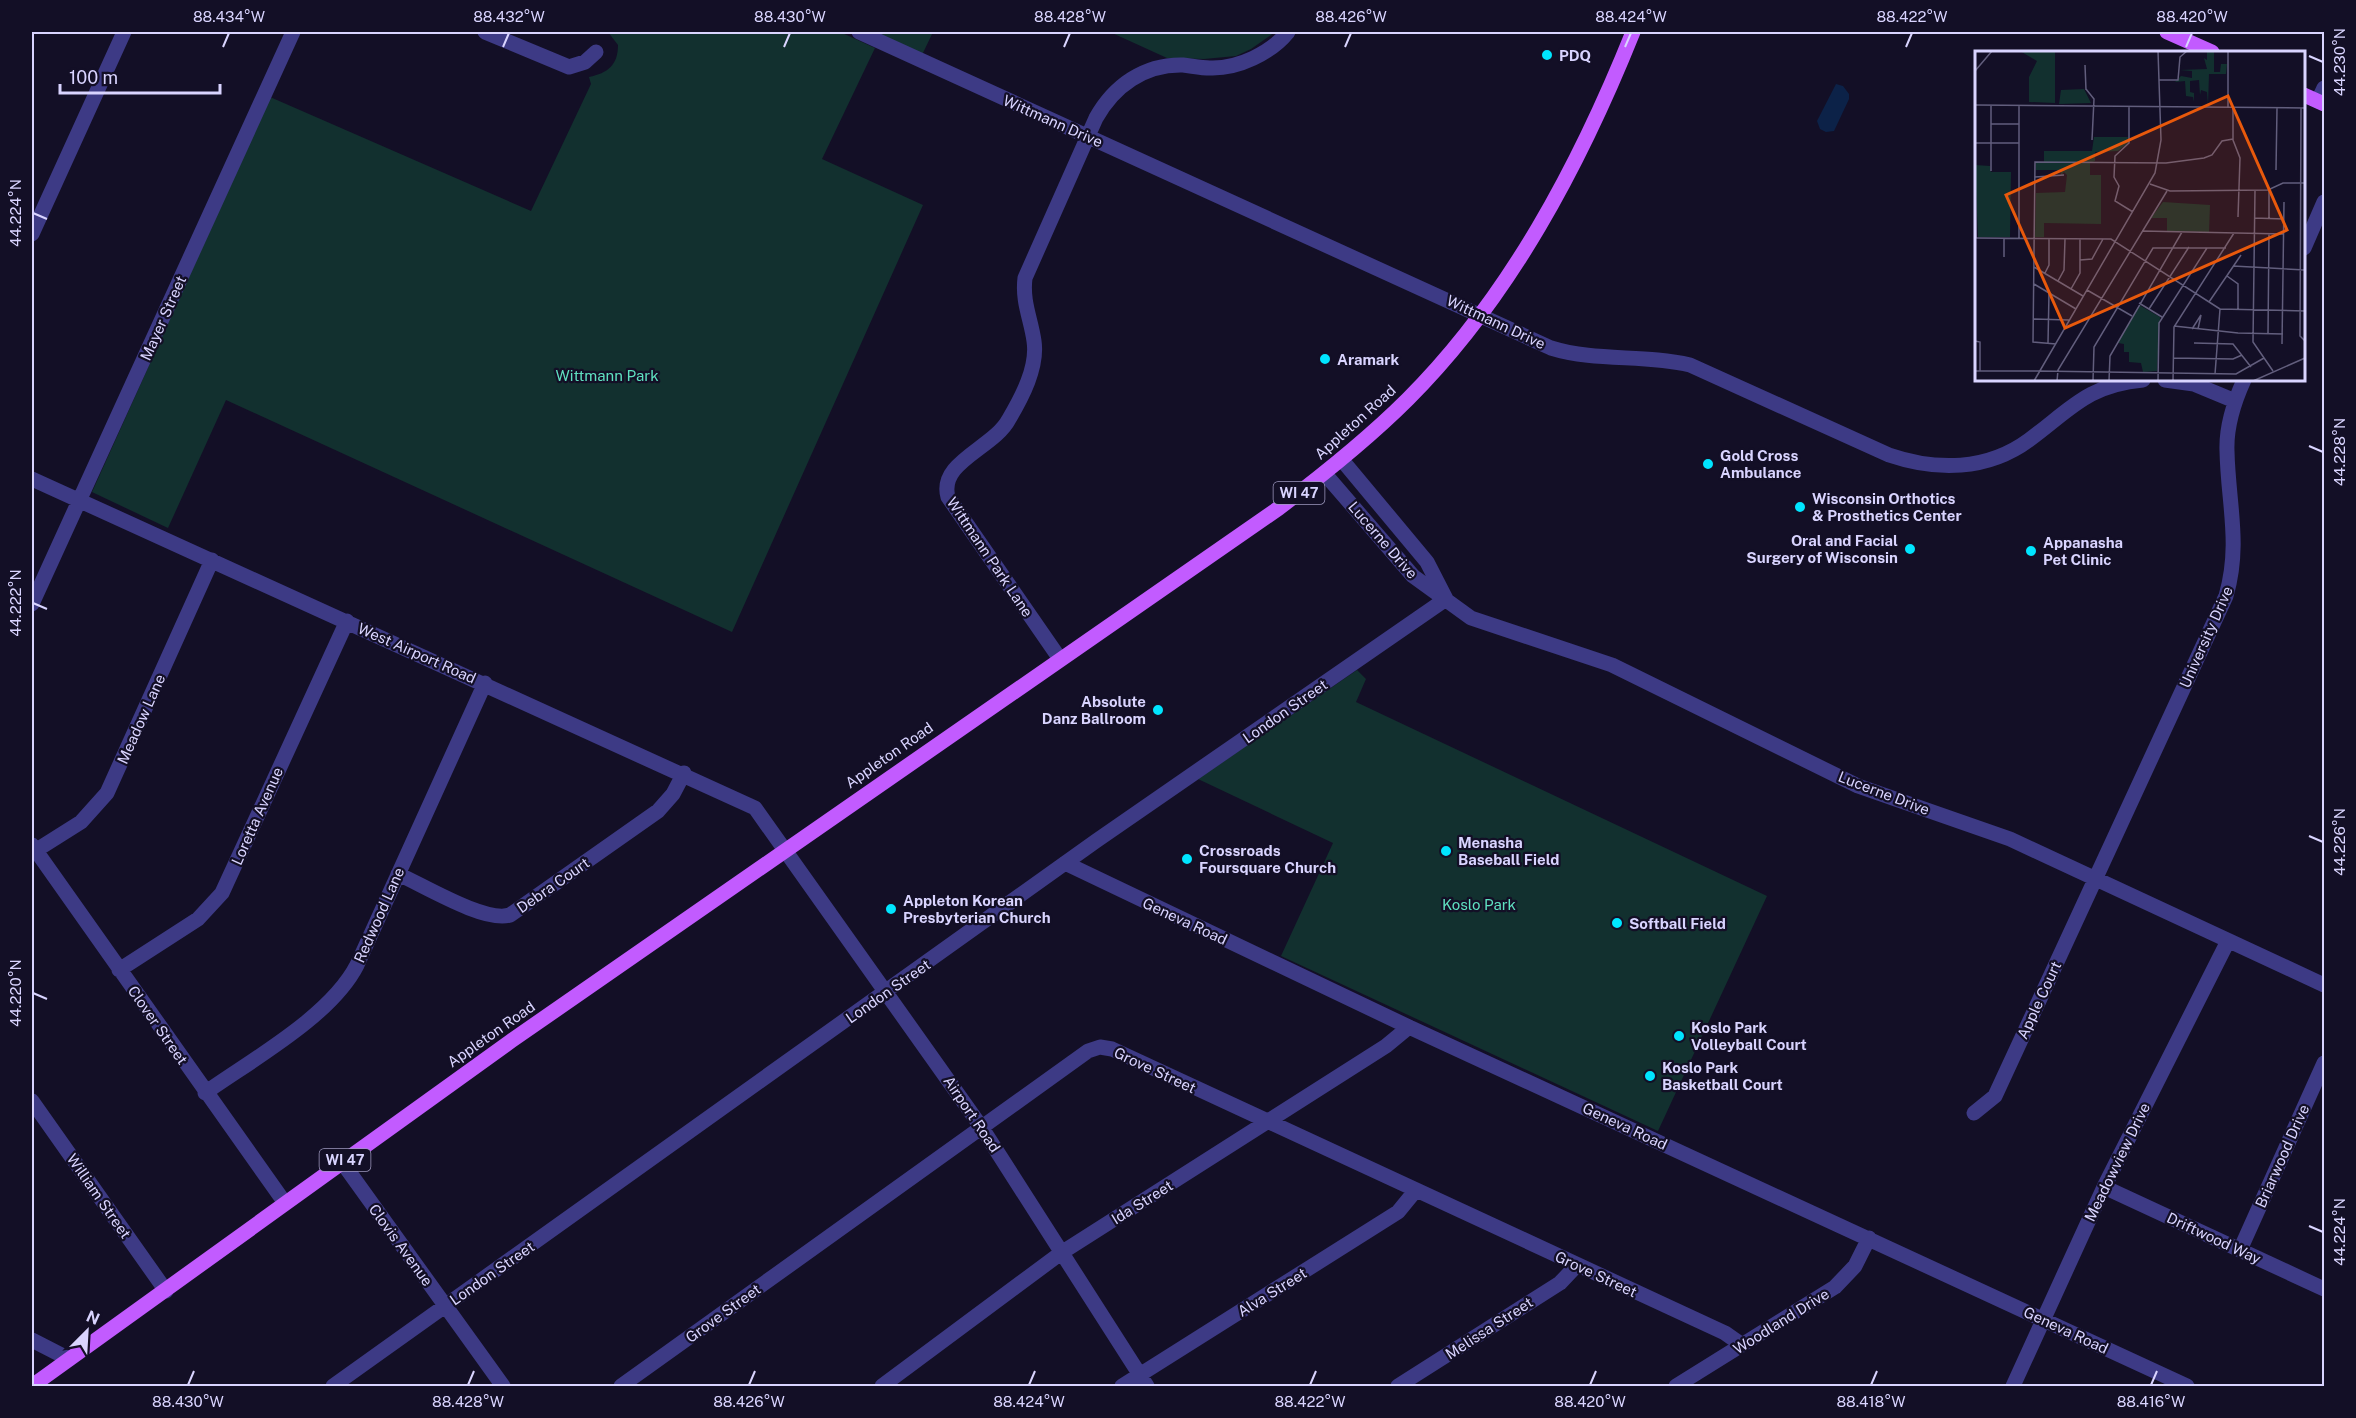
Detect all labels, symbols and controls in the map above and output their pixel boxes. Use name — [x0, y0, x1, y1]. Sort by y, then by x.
text: 88.434°W — [193, 8, 265, 25]
text: 88.432°W — [473, 8, 545, 25]
text: 88.430°W — [754, 8, 826, 25]
text: 88.428°W — [1034, 8, 1106, 25]
text: 88.426°W — [1315, 8, 1387, 25]
text: 88.424°W — [1595, 8, 1667, 25]
text: 88.422°W — [1876, 8, 1948, 25]
text: 88.420°W — [2156, 8, 2228, 25]
text: 44.230°N — [2331, 28, 2348, 96]
place label: PDQ — [1559, 47, 1591, 64]
marker: PDQ — [1540, 48, 1554, 62]
inset map — [1975, 51, 2305, 381]
scale bar — [60, 57, 220, 95]
text: 100 m — [69, 67, 118, 88]
street label: Wittmann Drive — [1001, 91, 1105, 151]
text: 44.224°N — [7, 179, 24, 247]
street label: Mayer Street — [137, 273, 189, 363]
street label: Wittmann Drive — [1444, 292, 1548, 352]
place label: Aramark — [1337, 351, 1399, 368]
marker: Aramark — [1318, 352, 1332, 366]
park label: Wittmann Park — [555, 367, 659, 384]
street label: Appleton Road — [1311, 381, 1399, 463]
text: 44.228°N — [2331, 418, 2348, 486]
place label: Gold Cross Ambulance — [1720, 447, 1801, 481]
marker: Gold Cross Ambulance — [1701, 457, 1715, 471]
road number: WI 47 — [1274, 482, 1324, 504]
place label: Wisconsin Orthotics & Prosthetics Center — [1812, 490, 1962, 524]
street label: Wittmann Park Lane — [944, 494, 1036, 620]
street label: Lucerne Drive — [1345, 498, 1421, 582]
marker: Wisconsin Orthotics & Prosthetics Center — [1793, 500, 1807, 514]
place label: Oral and Facial Surgery of Wisconsin — [1746, 532, 1898, 566]
place label: Appanasha Pet Clinic — [2043, 534, 2123, 568]
marker: Oral and Facial Surgery of Wisconsin — [1903, 542, 1917, 556]
marker: Appanasha Pet Clinic — [2024, 544, 2038, 558]
text: 44.222°N — [7, 569, 24, 637]
street label: University Drive — [2176, 584, 2236, 690]
street label: West Airport Road — [355, 619, 479, 687]
street label: Meadow Lane — [114, 672, 168, 766]
street label: London Street — [1240, 676, 1331, 746]
place label: Absolute Danz Ballroom — [1042, 693, 1146, 727]
marker: Absolute Danz Ballroom — [1151, 703, 1165, 717]
street label: Appleton Road — [842, 719, 936, 791]
street label: Loretta Avenue — [228, 765, 286, 867]
street label: Lucerne Drive — [1836, 768, 1932, 818]
text: 44.226°N — [2331, 808, 2348, 876]
place label: Menasha Baseball Field — [1458, 834, 1559, 868]
place label: Crossroads Foursquare Church — [1199, 842, 1336, 876]
marker: Menasha Baseball Field — [1439, 844, 1453, 858]
marker: Crossroads Foursquare Church — [1180, 852, 1194, 866]
street label: Debra Court — [514, 854, 593, 916]
street label: Redwood Lane — [350, 865, 408, 965]
place label: Appleton Korean Presbyterian Church — [903, 892, 1051, 926]
street label: Geneva Road — [1140, 894, 1230, 948]
park label: Koslo Park — [1442, 896, 1516, 913]
marker: Appleton Korean Presbyterian Church — [884, 902, 898, 916]
place label: Softball Field — [1629, 915, 1726, 932]
marker: Softball Field — [1610, 916, 1624, 930]
street label: London Street — [843, 956, 934, 1026]
street label: Apple Court — [2014, 958, 2064, 1042]
text: 44.220°N — [7, 959, 24, 1027]
street label: Clover Street — [125, 982, 191, 1068]
street label: Appleton Road — [444, 998, 538, 1070]
place label: Koslo Park Volleyball Court — [1691, 1019, 1807, 1053]
marker: Koslo Park Volleyball Court — [1672, 1029, 1686, 1043]
street label: Grove Street — [1111, 1044, 1199, 1096]
place label: Koslo Park Basketball Court — [1662, 1059, 1783, 1093]
marker: Koslo Park Basketball Court — [1643, 1069, 1657, 1083]
street label: Airport Road — [940, 1073, 1004, 1155]
street label: Geneva Road — [1580, 1099, 1670, 1153]
street label: Meadowview Drive — [2081, 1100, 2153, 1224]
street label: Briarwood Drive — [2252, 1102, 2312, 1210]
road number: WI 47 — [320, 1149, 370, 1171]
street label: William Street — [64, 1150, 135, 1242]
street label: Ida Street — [1108, 1176, 1176, 1227]
text: 44.224°N — [2331, 1198, 2348, 1266]
street label: Clovis Avenue — [366, 1201, 436, 1289]
street label: Driftwood Way — [2164, 1209, 2264, 1267]
street label: London Street — [447, 1238, 538, 1308]
street label: Grove Street — [1552, 1248, 1640, 1300]
street label: Alva Street — [1234, 1264, 1310, 1320]
street label: Grove Street — [682, 1280, 764, 1346]
street label: Woodland Drive — [1730, 1285, 1832, 1357]
street label: Melissa Street — [1442, 1293, 1536, 1363]
north arrow — [57, 1301, 117, 1361]
street label: Geneva Road — [2021, 1303, 2111, 1357]
text: N — [83, 1307, 102, 1329]
text: 88.430°W — [152, 1393, 224, 1410]
text: 88.428°W — [432, 1393, 504, 1410]
text: 88.426°W — [713, 1393, 785, 1410]
text: 88.424°W — [993, 1393, 1065, 1410]
text: 88.422°W — [1274, 1393, 1346, 1410]
text: 88.420°W — [1554, 1393, 1626, 1410]
text: 88.418°W — [1836, 1393, 1906, 1410]
text: 88.416°W — [2117, 1393, 2185, 1410]

